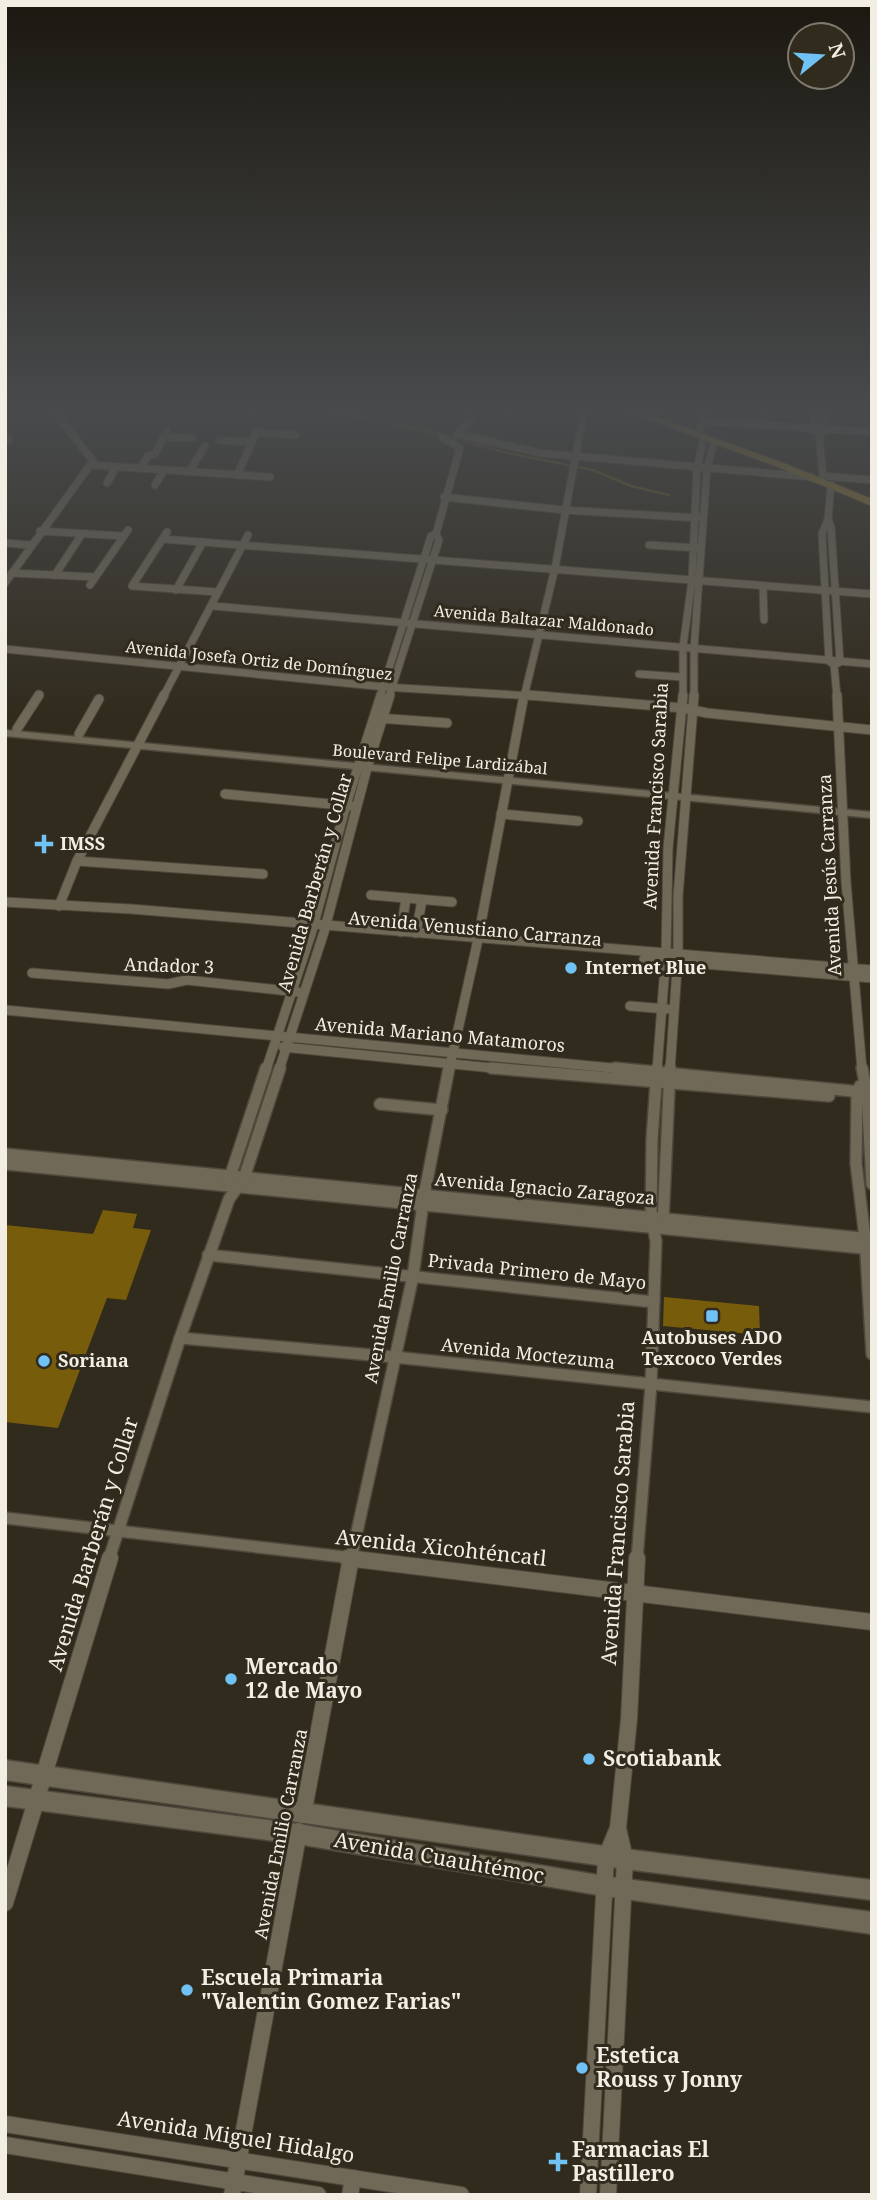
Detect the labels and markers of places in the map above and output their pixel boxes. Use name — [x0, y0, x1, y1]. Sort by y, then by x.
place label: IMSS — [60, 831, 105, 855]
marker: IMSS — [34, 834, 54, 854]
place label: Internet Blue — [585, 955, 706, 979]
marker: Internet Blue — [563, 960, 579, 976]
marker: Autobuses ADO Texcoco Verdes — [704, 1308, 720, 1324]
place label: Autobuses ADO Texcoco Verdes — [641, 1325, 783, 1370]
place label: Soriana — [58, 1348, 129, 1372]
marker: Soriana — [36, 1353, 52, 1369]
place label: Mercado 12 de Mayo — [245, 1652, 363, 1704]
marker: Mercado 12 de Mayo — [223, 1671, 239, 1687]
place label: Scotiabank — [603, 1744, 722, 1772]
marker: Scotiabank — [581, 1751, 597, 1767]
place label: Escuela Primaria "Valentin Gomez Farias" — [201, 1963, 461, 2015]
marker: Escuela Primaria "Valentin Gomez Farias" — [179, 1982, 195, 1998]
place label: Estetica Rouss y Jonny — [596, 2041, 743, 2093]
marker: Estetica Rouss y Jonny — [574, 2060, 590, 2076]
place label: Farmacias El Pastillero — [572, 2135, 709, 2187]
marker: Farmacias El Pastillero — [550, 2154, 566, 2170]

